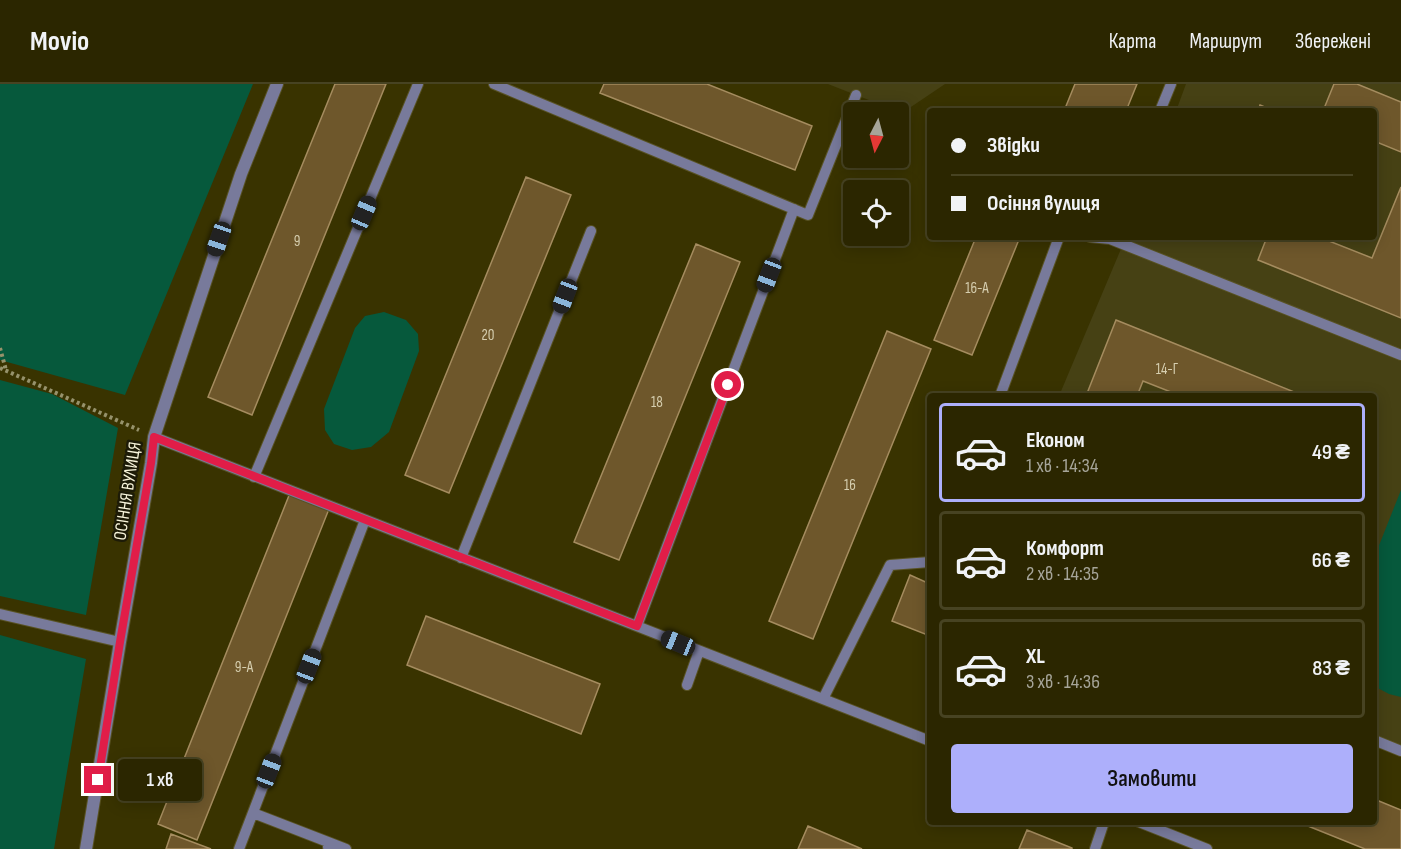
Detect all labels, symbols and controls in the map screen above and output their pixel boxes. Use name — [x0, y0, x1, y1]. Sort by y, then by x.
text: Movio — [30, 25, 89, 58]
text: Карта — [1109, 29, 1156, 54]
text: Маршрут — [1189, 29, 1262, 54]
text: Збережені — [1295, 29, 1371, 54]
north arrow — [843, 102, 909, 168]
map controls — [843, 102, 909, 246]
text: Звідки — [987, 132, 1040, 159]
button: locate — [843, 180, 909, 246]
text: Осіння вулиця — [987, 190, 1100, 217]
car — [349, 193, 379, 233]
car — [205, 219, 233, 259]
house number: 9 — [294, 232, 300, 251]
car — [754, 255, 784, 295]
car — [550, 276, 580, 316]
house number: 16-А — [965, 279, 989, 298]
house number: 20 — [482, 326, 494, 345]
house number: 14-Г — [1156, 360, 1179, 379]
route start — [714, 371, 741, 398]
house number: 18 — [651, 393, 663, 412]
icon: car — [954, 426, 1008, 480]
text: Економ — [1026, 427, 1085, 454]
text: 49 ₴ — [1312, 439, 1350, 466]
street label: ОСІННЯ ВУЛИЦЯ — [109, 440, 146, 542]
text: 1 хв · 14:34 — [1026, 454, 1098, 478]
house number: 16 — [844, 476, 856, 495]
icon: car — [954, 534, 1008, 588]
text: Комфорт — [1026, 535, 1104, 562]
text: 66 ₴ — [1312, 547, 1350, 574]
text: 2 хв · 14:35 — [1026, 562, 1099, 586]
car — [658, 628, 698, 658]
icon: car — [954, 642, 1008, 696]
text: XL — [1026, 643, 1045, 670]
car — [294, 646, 324, 686]
text: 83 ₴ — [1312, 655, 1350, 682]
house number: 9-А — [235, 658, 254, 677]
text: 3 хв · 14:36 — [1026, 670, 1100, 694]
button: Замовити — [951, 744, 1353, 813]
car — [254, 751, 284, 791]
callout: 1 хв — [119, 759, 203, 801]
route end — [84, 766, 111, 793]
text: 1 хв — [146, 768, 174, 792]

